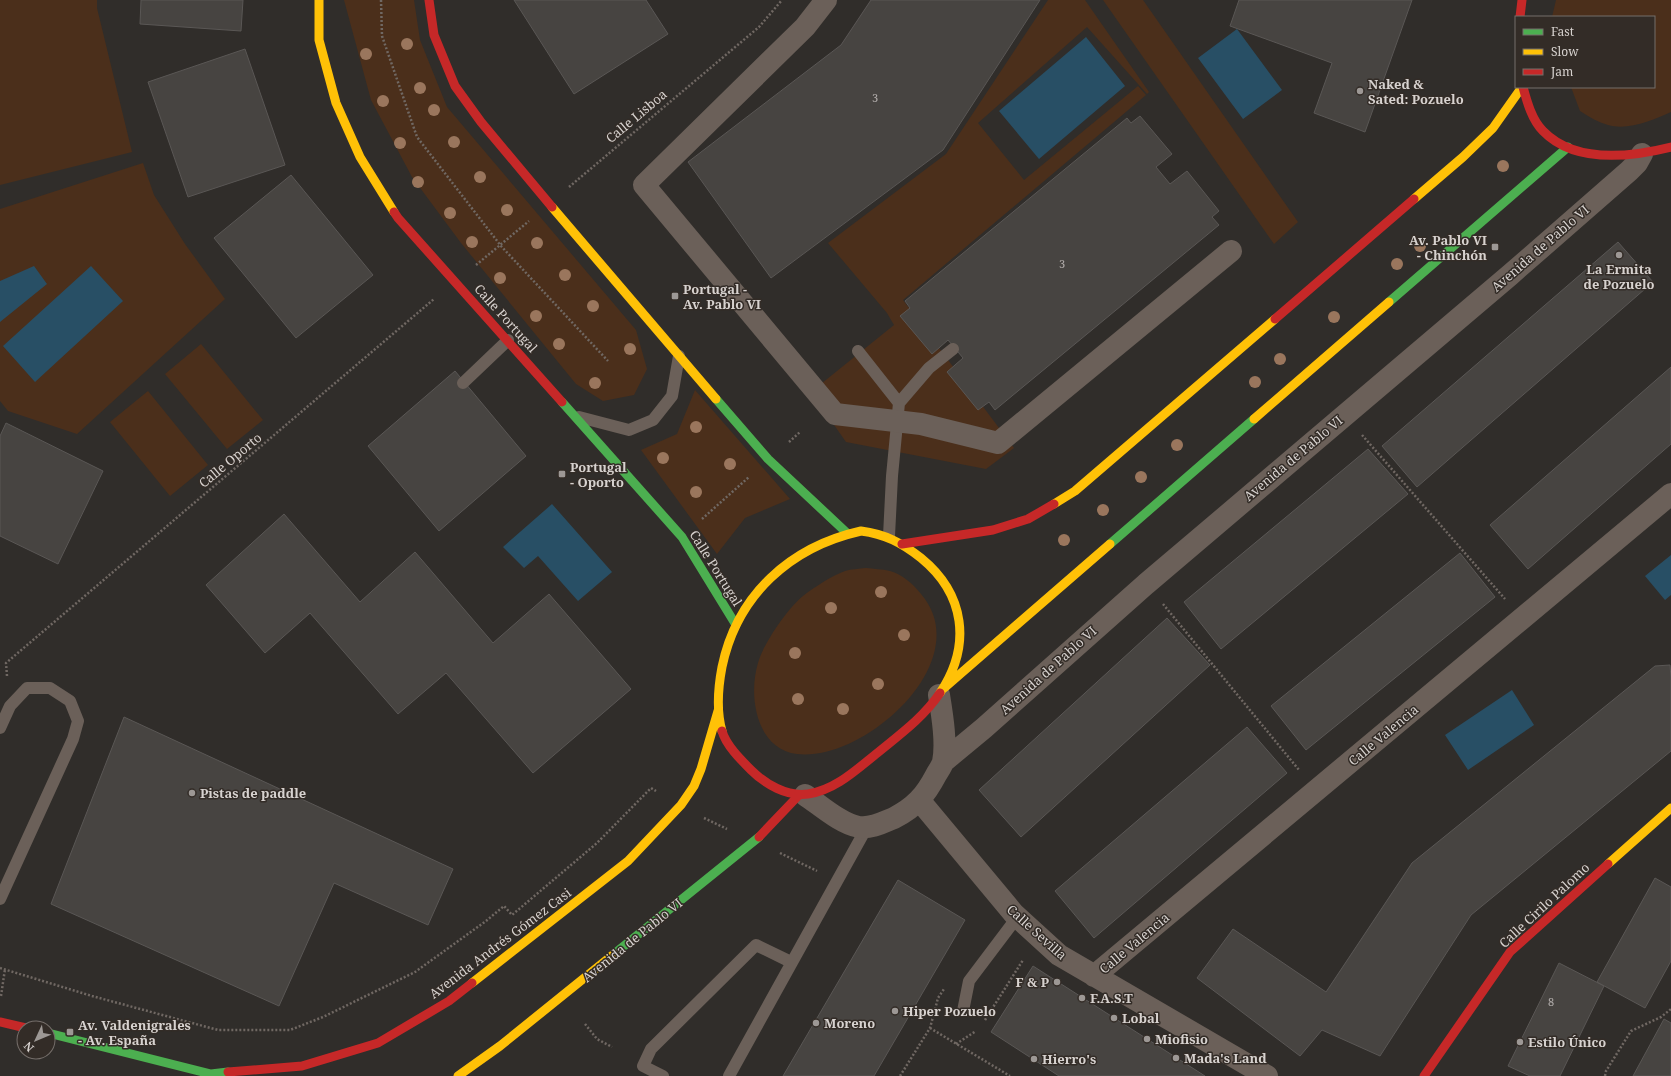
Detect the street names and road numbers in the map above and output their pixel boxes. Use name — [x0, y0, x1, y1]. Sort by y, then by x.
street label: Calle Lisboa — [602, 85, 670, 147]
street label: Avenida de Pablo VI — [1487, 200, 1593, 295]
street label: Calle Portugal — [470, 280, 542, 356]
street label: Avenida de Pablo VI — [1240, 411, 1346, 505]
street label: Calle Oporto — [195, 428, 265, 492]
street label: Calle Portugal — [685, 527, 747, 609]
street label: Avenida de Pablo VI — [996, 622, 1100, 718]
street label: Calle Valencia — [1344, 700, 1422, 770]
street label: Calle Cirilo Palomo — [1495, 858, 1593, 952]
street label: Avenida Andrés Gómez Casi — [425, 884, 575, 1002]
street label: Avenida de Pablo VI — [578, 894, 686, 986]
street label: Calle Sevilla — [1003, 900, 1071, 964]
street label: Calle Valencia — [1095, 908, 1173, 978]

